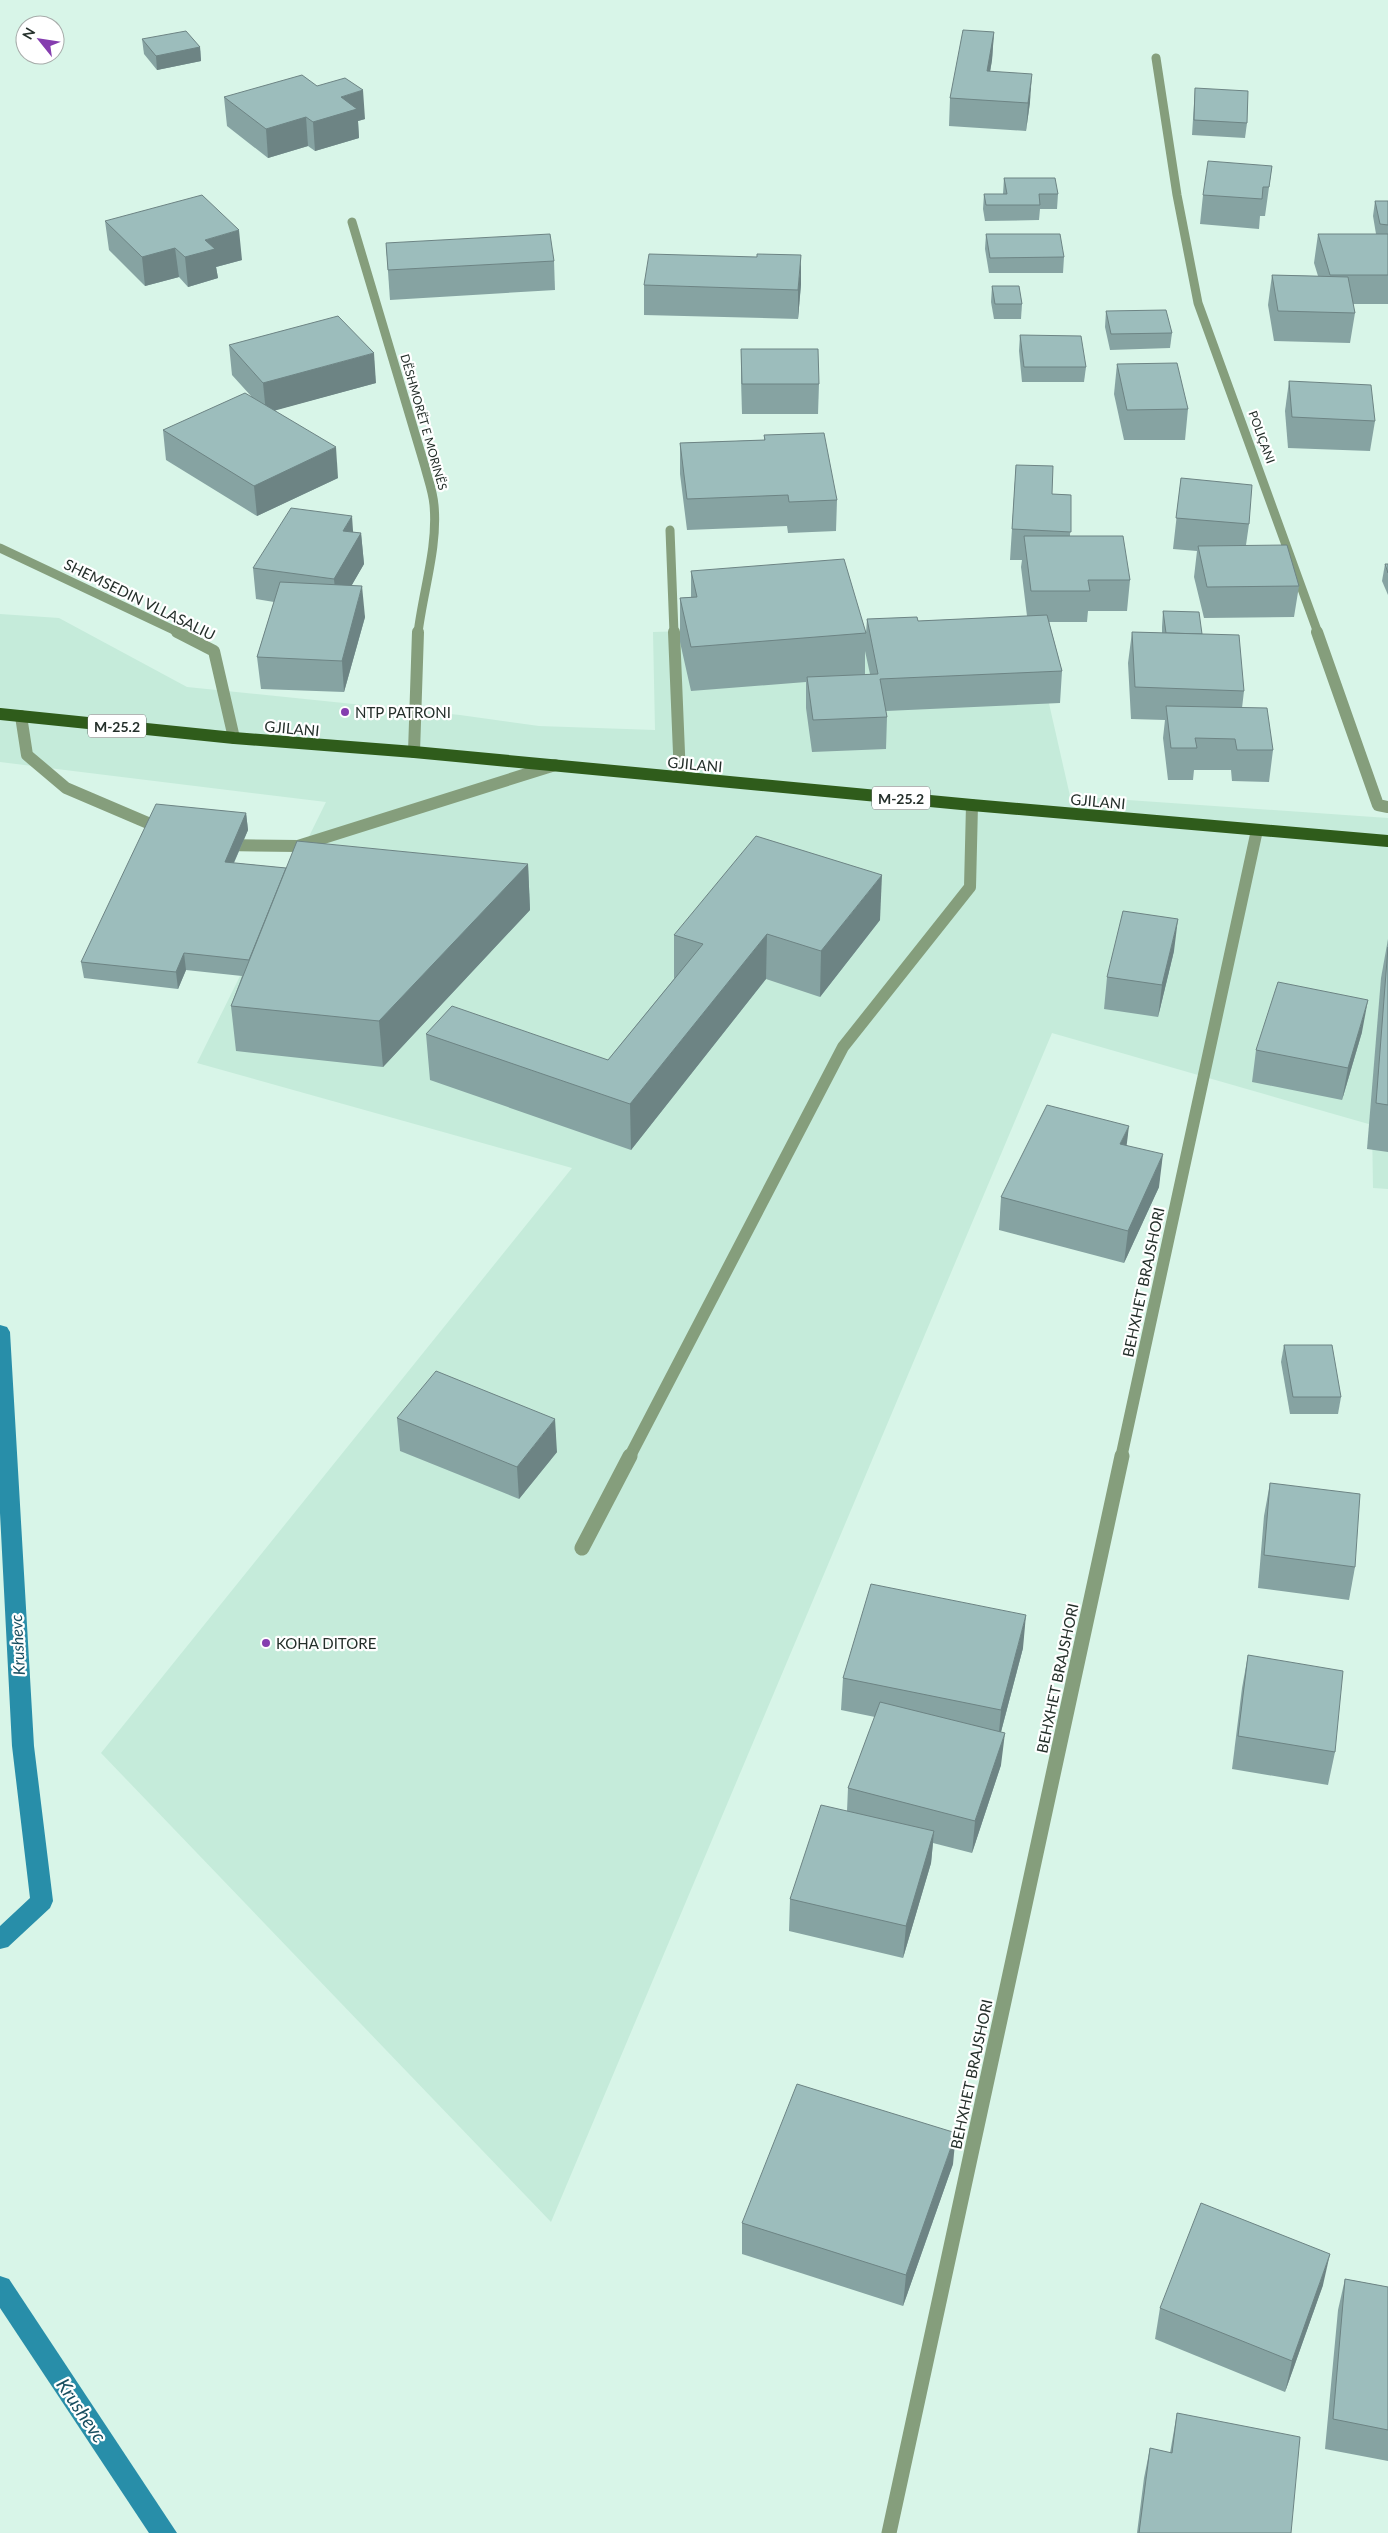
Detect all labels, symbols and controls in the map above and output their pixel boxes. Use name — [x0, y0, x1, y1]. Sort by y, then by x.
north arrow — [15, 15, 65, 65]
text: N — [18, 24, 38, 42]
street label: DËSHMORËT E MORINËS — [397, 352, 451, 492]
street label: POLIÇANI — [1246, 409, 1278, 465]
street label: SHEMSEDIN VLLASALIU — [61, 555, 219, 643]
place label: NTP PATRONI — [355, 703, 451, 721]
marker: NTP PATRONI — [339, 706, 351, 718]
road number: M-25.2 — [88, 714, 146, 738]
street label: GJILANI — [264, 717, 320, 739]
street label: GJILANI — [667, 753, 723, 775]
road number: M-25.2 — [872, 786, 930, 810]
street label: GJILANI — [1070, 790, 1126, 812]
street label: BEHXHET BRAJSHORI — [1118, 1205, 1168, 1359]
street label: BEHXHET BRAJSHORI — [1032, 1601, 1082, 1755]
water label: Krushevc — [6, 1614, 28, 1676]
place label: KOHA DITORE — [276, 1634, 376, 1652]
marker: KOHA DITORE — [260, 1637, 272, 1649]
street label: BEHXHET BRAJSHORI — [946, 1997, 996, 2151]
water label: Krushevc — [52, 2374, 112, 2447]

